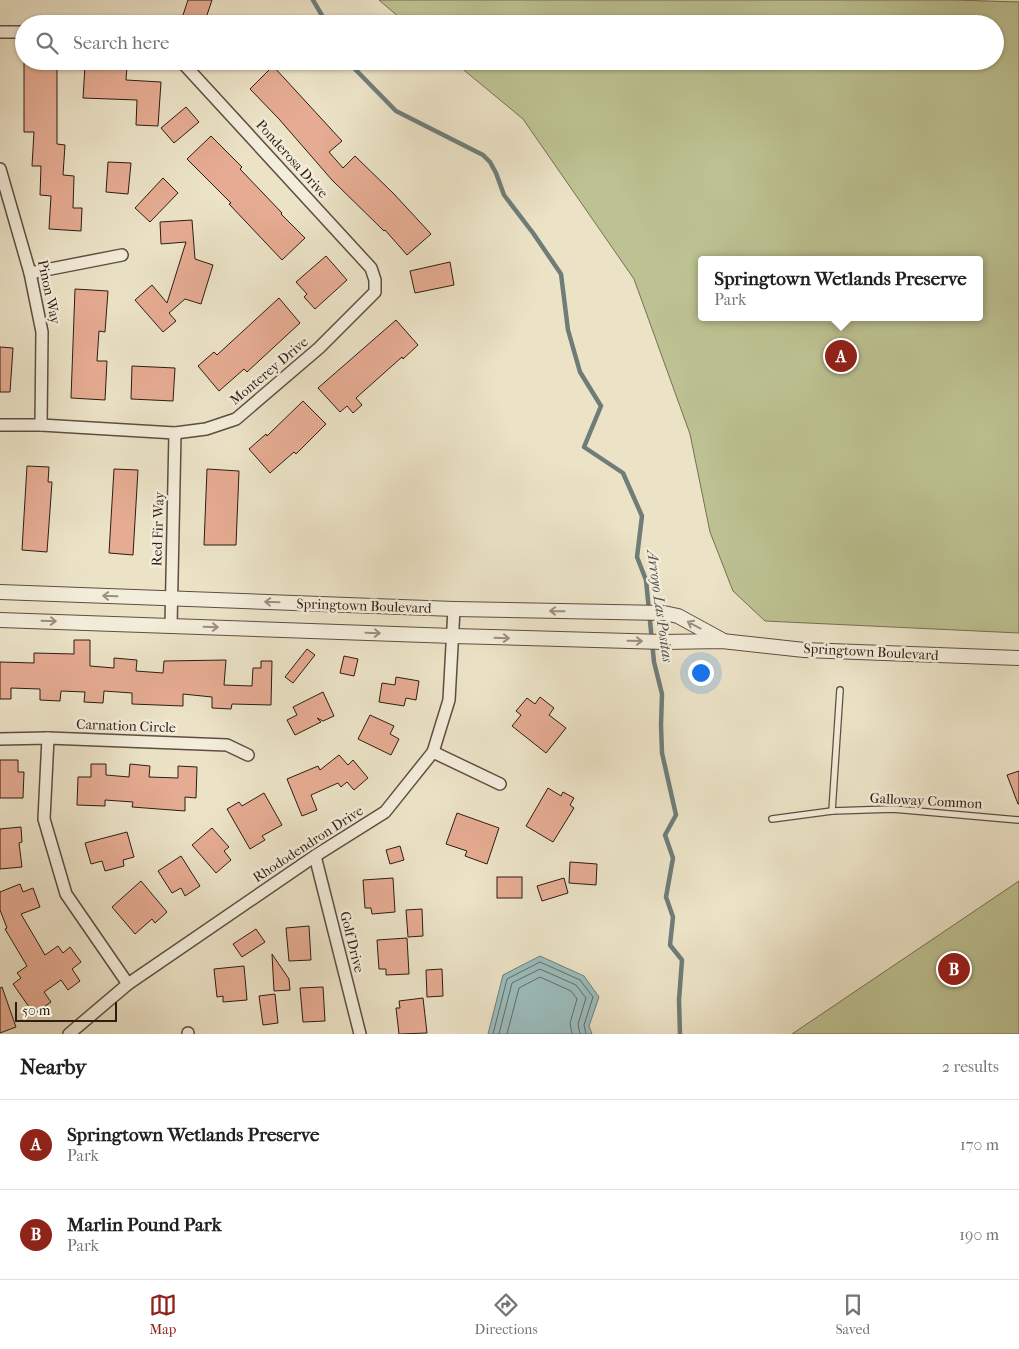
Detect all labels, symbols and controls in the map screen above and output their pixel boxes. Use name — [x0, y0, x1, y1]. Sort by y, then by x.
search box — [15, 15, 1004, 70]
icon: search — [33, 29, 61, 57]
text: Search here — [73, 32, 169, 54]
street label: Ponderosa Drive — [252, 116, 332, 202]
popup — [698, 256, 983, 321]
street label: Pinon Way — [34, 258, 64, 326]
text: Springtown Wetlands Preserve — [714, 268, 967, 290]
text: Park — [714, 290, 746, 309]
street label: Monterey Drive — [226, 333, 312, 409]
pin: A — [825, 337, 857, 375]
street label: Red Fir Way — [148, 491, 168, 567]
water label: Arroyo Las Positas — [643, 547, 677, 664]
one-way arrow — [102, 591, 118, 601]
street label: Springtown Boulevard — [296, 595, 432, 617]
one-way arrow — [264, 597, 280, 607]
one-way arrow — [549, 607, 565, 616]
one-way arrow — [40, 617, 56, 626]
one-way arrow — [686, 620, 701, 630]
one-way arrow — [203, 623, 219, 632]
one-way arrow — [365, 629, 381, 638]
one-way arrow — [493, 633, 509, 642]
one-way arrow — [626, 637, 642, 646]
street label: Springtown Boulevard — [803, 640, 939, 664]
your location — [688, 660, 714, 686]
street label: Carnation Circle — [76, 716, 176, 736]
street label: Galloway Common — [869, 790, 983, 812]
street label: Rhododendron Drive — [250, 802, 366, 886]
street label: Golf Drive — [336, 910, 368, 974]
pin: B — [938, 950, 970, 988]
scale bar — [15, 999, 118, 1022]
text: 50 m — [22, 1002, 50, 1019]
text: Nearby — [20, 1055, 86, 1079]
text: 2 results — [942, 1057, 999, 1076]
text: Springtown Wetlands Preserve — [67, 1124, 319, 1146]
text: A — [31, 1135, 41, 1154]
text: 170 m — [960, 1135, 999, 1154]
text: Park — [67, 1146, 99, 1165]
text: Marlin Pound Park — [67, 1214, 222, 1236]
text: B — [31, 1225, 41, 1244]
text: 190 m — [959, 1225, 999, 1244]
text: Park — [67, 1236, 99, 1255]
tab: Map — [149, 1291, 177, 1338]
tab: Directions — [475, 1291, 538, 1338]
tab: Saved — [835, 1291, 870, 1338]

